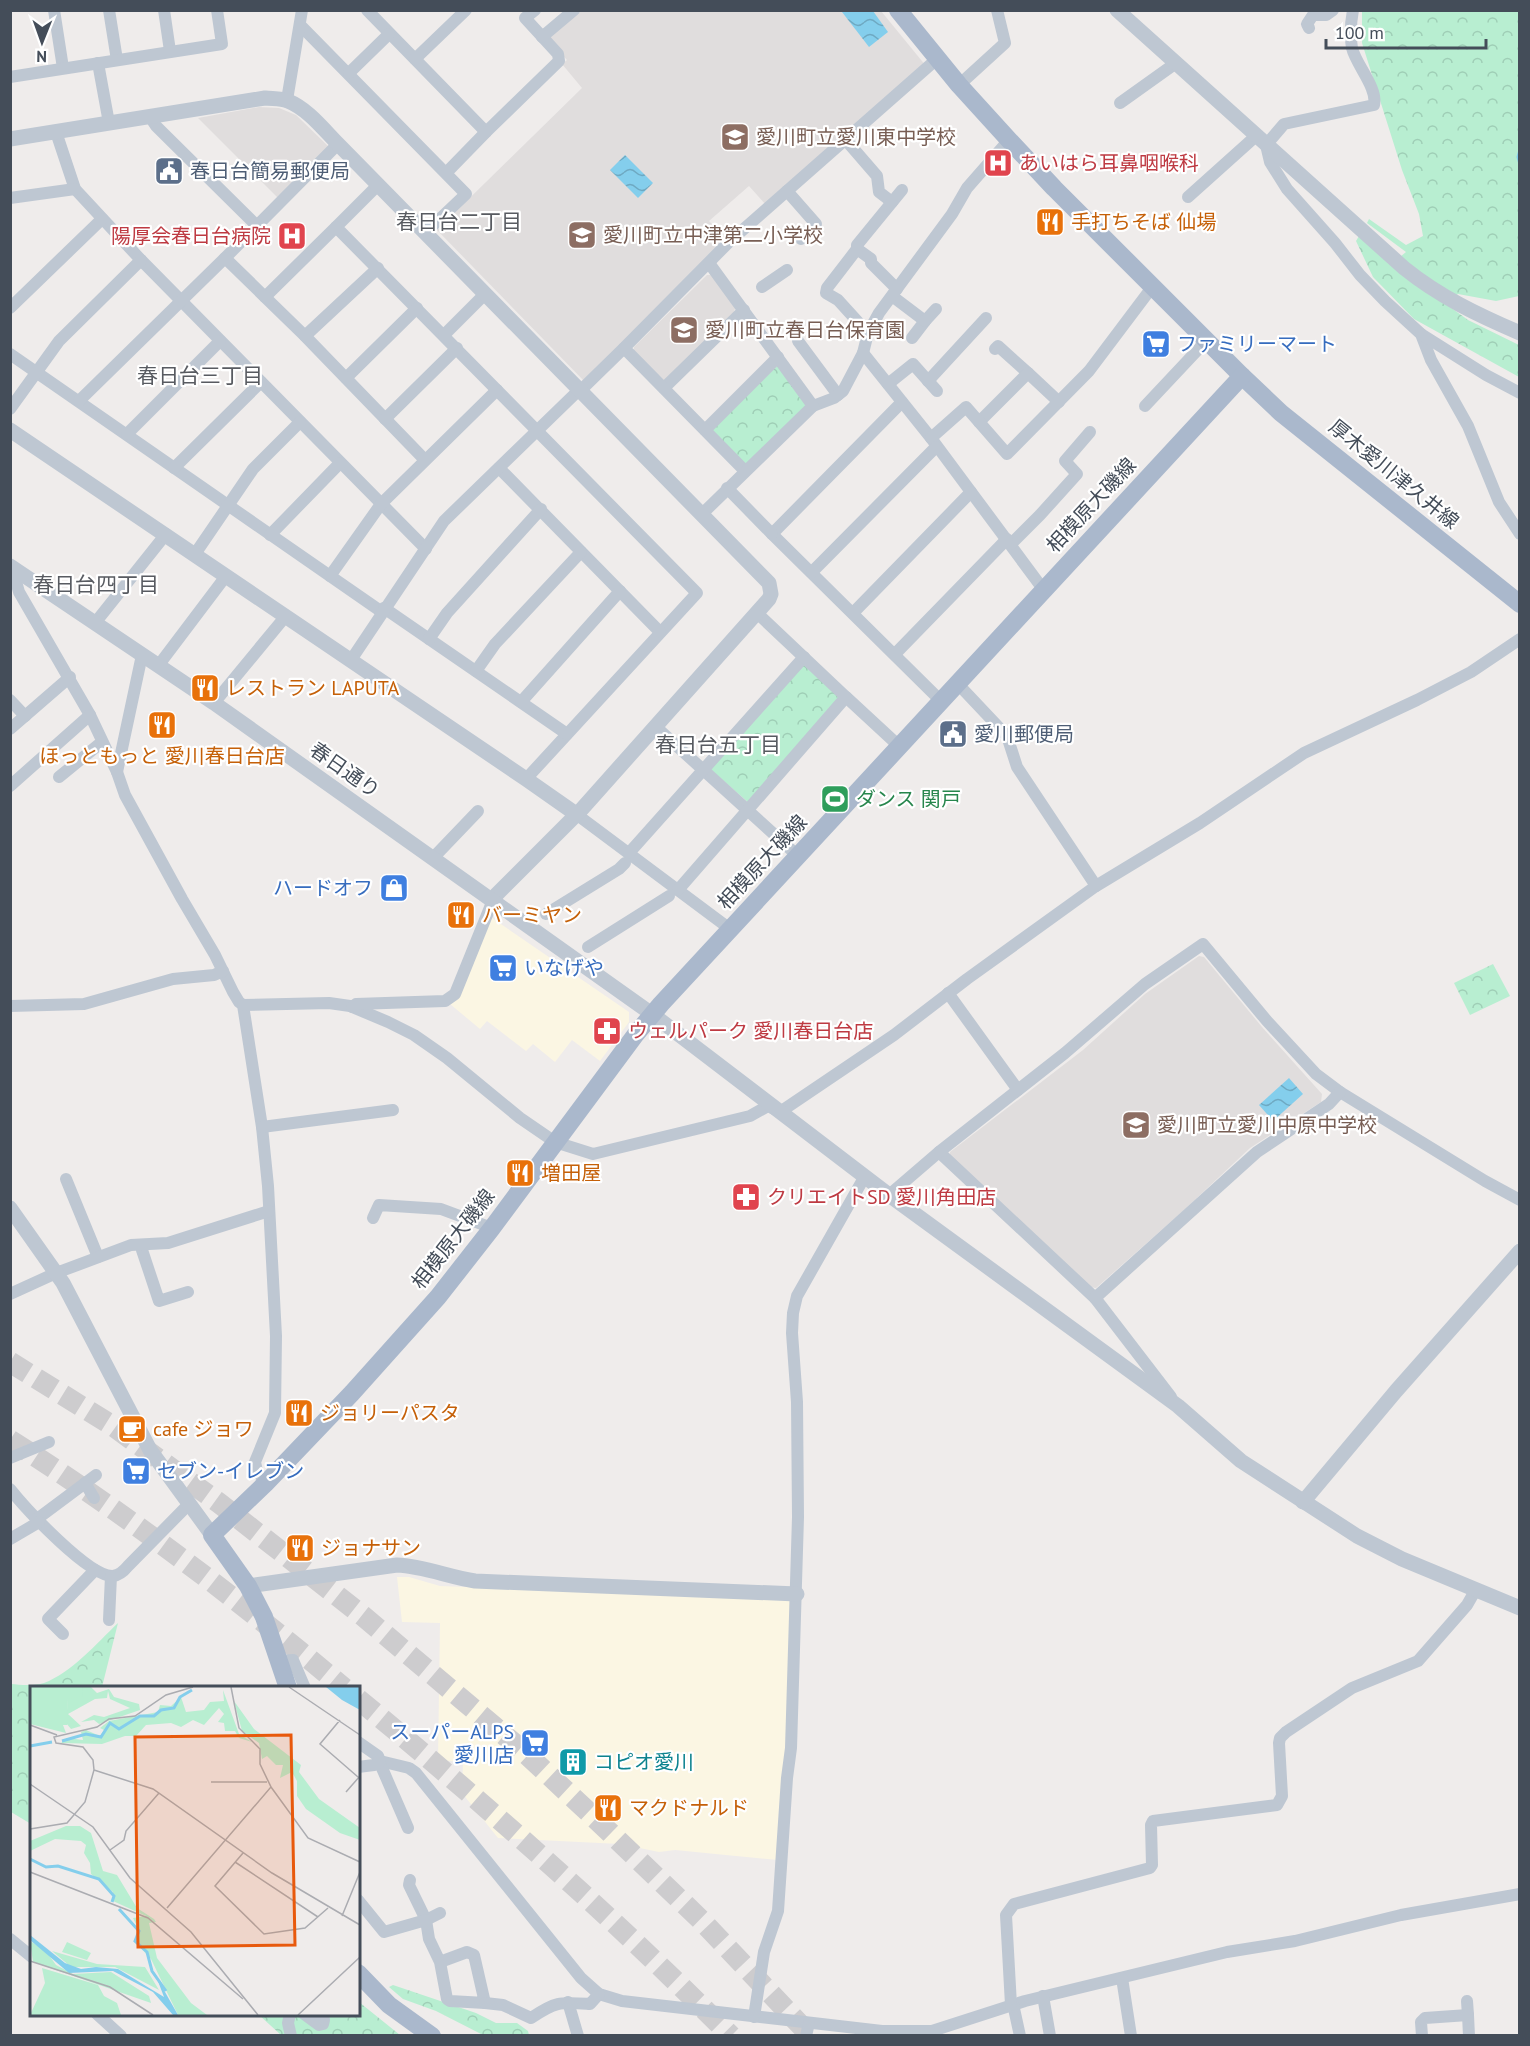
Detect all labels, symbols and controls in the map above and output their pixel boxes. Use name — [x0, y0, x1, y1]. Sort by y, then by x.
north arrow — [12, 12, 72, 72]
scale bar — [1326, 12, 1486, 50]
text: 100 m — [1335, 21, 1384, 44]
text: N — [36, 47, 47, 67]
school or university icon: 愛川町立愛川東中学校 — [719, 121, 751, 153]
place label: 愛川町立愛川東中学校 — [756, 124, 956, 150]
hospital icon: あいはら耳鼻咽喉科 — [982, 147, 1014, 179]
place label: あいはら耳鼻咽喉科 — [1019, 150, 1199, 176]
public building icon: 春日台簡易郵便局 — [153, 155, 185, 187]
place label: 春日台簡易郵便局 — [190, 158, 350, 184]
restaurant icon: 手打ちそば 仙場 — [1034, 206, 1066, 238]
district label: 春日台二丁目 — [396, 208, 522, 235]
place label: 手打ちそば 仙場 — [1071, 209, 1216, 235]
school or university icon: 愛川町立中津第二小学校 — [566, 219, 598, 251]
hospital icon: 陽厚会春日台病院 — [276, 220, 308, 252]
place label: 愛川町立中津第二小学校 — [603, 222, 823, 248]
place label: 陽厚会春日台病院 — [111, 223, 271, 249]
school or university icon: 愛川町立春日台保育園 — [668, 314, 700, 346]
place label: 愛川町立春日台保育園 — [705, 317, 905, 343]
supermarket icon: ファミリーマート — [1140, 328, 1172, 360]
place label: ファミリーマート — [1177, 331, 1337, 357]
district label: 春日台三丁目 — [137, 362, 263, 389]
street label: 厚木愛川津久井線 — [1324, 414, 1464, 534]
street label: 相模原大磯線 — [1041, 452, 1141, 558]
district label: 春日台四丁目 — [33, 571, 159, 598]
restaurant icon: レストラン LAPUTA — [189, 672, 221, 704]
place label: レストラン LAPUTA — [226, 675, 399, 701]
restaurant icon: ほっともっと 愛川春日台店 — [146, 709, 178, 741]
public building icon: 愛川郵便局 — [937, 718, 969, 750]
place label: 愛川郵便局 — [974, 721, 1074, 747]
district label: 春日台五丁目 — [655, 731, 781, 758]
street label: 春日通り — [305, 736, 385, 804]
place label: ほっともっと 愛川春日台店 — [39, 743, 285, 769]
sports icon: ダンス 関戸 — [819, 783, 851, 815]
place label: ダンス 関戸 — [856, 786, 961, 812]
street label: 相模原大磯線 — [712, 809, 812, 915]
shop icon: ハードオフ — [378, 872, 410, 904]
place label: ハードオフ — [273, 875, 373, 901]
restaurant icon: バーミヤン — [445, 899, 477, 931]
place label: バーミヤン — [482, 902, 582, 928]
supermarket icon: いなげや — [487, 952, 519, 984]
place label: いなげや — [524, 955, 604, 981]
pharmacy icon: ウェルパーク 愛川春日台店 — [591, 1015, 623, 1047]
place label: ウェルパーク 愛川春日台店 — [628, 1018, 873, 1044]
school or university icon: 愛川町立愛川中原中学校 — [1120, 1109, 1152, 1141]
place label: 愛川町立愛川中原中学校 — [1157, 1112, 1377, 1138]
restaurant icon: 増田屋 — [504, 1157, 536, 1189]
place label: 増田屋 — [541, 1160, 601, 1186]
pharmacy icon: クリエイトSD 愛川角田店 — [730, 1181, 762, 1213]
street label: 相模原大磯線 — [406, 1184, 500, 1294]
place label: クリエイトSD 愛川角田店 — [767, 1184, 996, 1210]
restaurant icon: ジョリーパスタ — [283, 1397, 315, 1429]
place label: ジョリーパスタ — [320, 1400, 460, 1426]
cafe icon: cafe ジョワ — [116, 1413, 148, 1445]
place label: cafe ジョワ — [153, 1416, 254, 1442]
supermarket icon: セブン-イレブン — [120, 1455, 152, 1487]
place label: セブン-イレブン — [157, 1458, 304, 1484]
restaurant icon: ジョナサン — [284, 1532, 316, 1564]
place label: ジョナサン — [321, 1535, 421, 1561]
inset map — [30, 1686, 360, 2016]
place label: スーパーALPS 愛川店 — [390, 1719, 514, 1768]
supermarket icon: スーパーALPS 愛川店 — [519, 1727, 551, 1759]
building icon: コピオ愛川 — [557, 1746, 589, 1778]
place label: コピオ愛川 — [594, 1749, 694, 1775]
restaurant icon: マクドナルド — [592, 1792, 624, 1824]
place label: マクドナルド — [629, 1795, 749, 1821]

